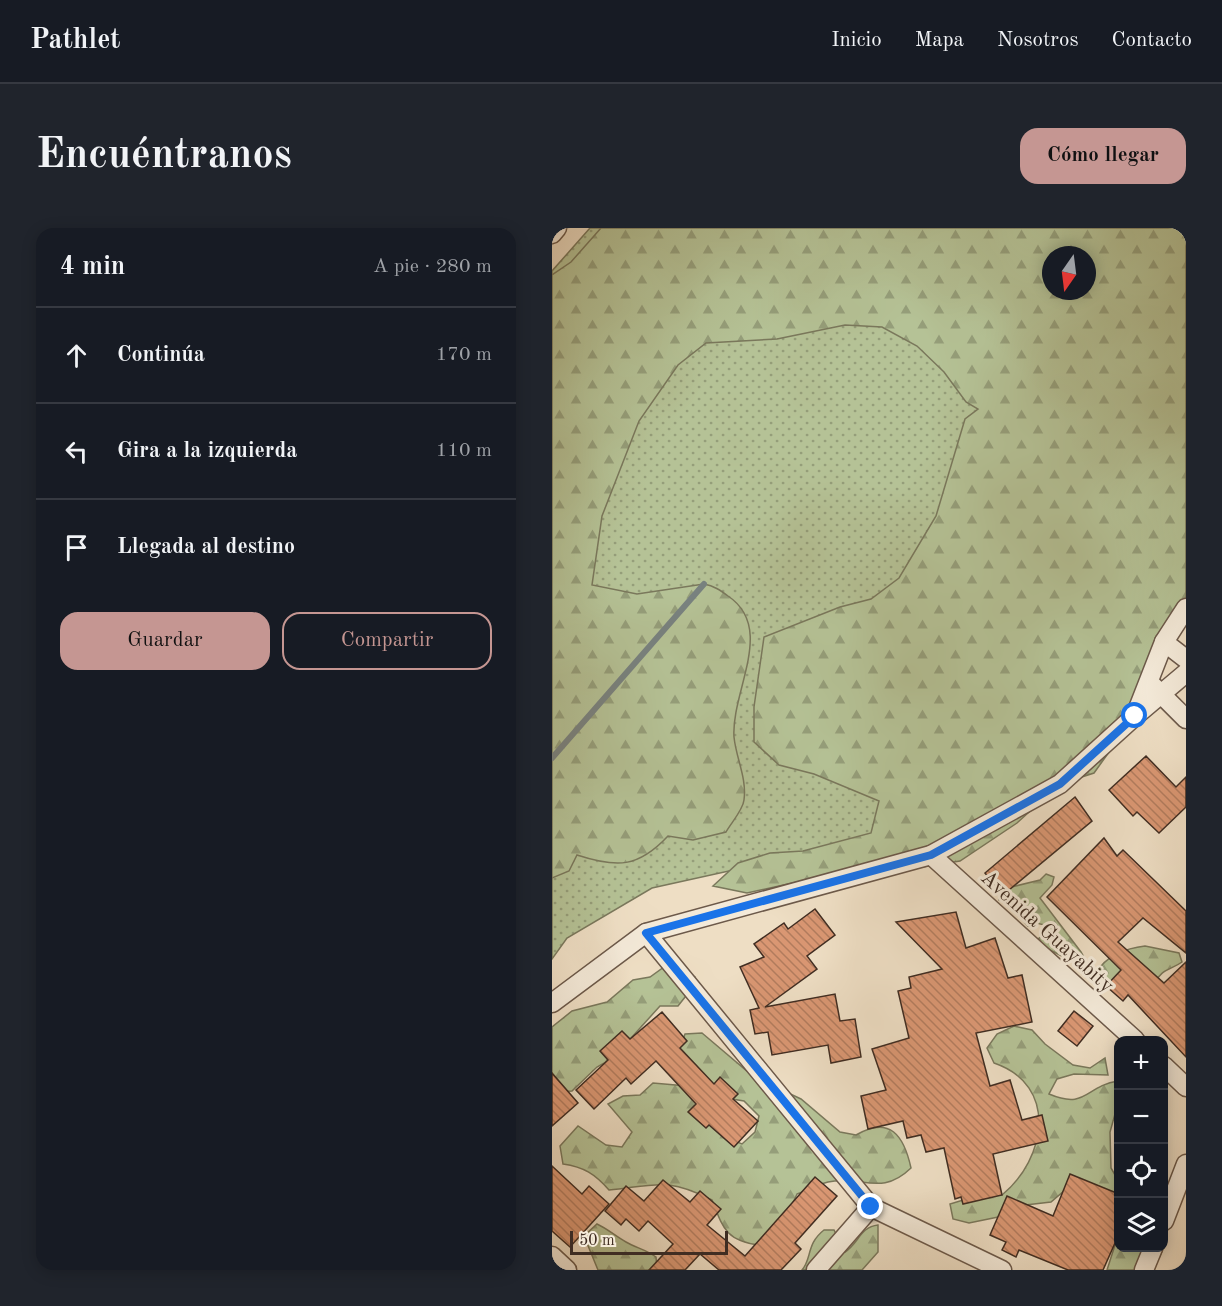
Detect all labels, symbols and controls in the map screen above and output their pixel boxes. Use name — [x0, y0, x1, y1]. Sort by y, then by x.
text: Pathlet — [30, 27, 121, 55]
text: Inicio — [831, 30, 882, 51]
text: Mapa — [915, 30, 964, 51]
text: Nosotros — [997, 30, 1079, 51]
text: Contacto — [1112, 30, 1192, 51]
button: Cómo llegar — [1020, 128, 1186, 184]
text: Encuéntranos — [36, 135, 292, 177]
north arrow — [1042, 246, 1096, 300]
text: 4 min — [60, 254, 125, 280]
text: A pie · 280 m — [373, 257, 492, 277]
icon: ahead — [60, 339, 93, 372]
text: Continúa — [117, 344, 205, 366]
text: 170 m — [436, 345, 492, 365]
icon: left — [60, 435, 93, 468]
text: Gira a la izquierda — [117, 440, 297, 462]
text: 110 m — [436, 441, 492, 461]
icon: arrive — [60, 531, 93, 564]
text: Llegada al destino — [117, 536, 295, 558]
button: Guardar — [60, 612, 270, 670]
button: Compartir — [282, 612, 492, 670]
route start — [1121, 702, 1147, 728]
street label: Avenida Guayabity — [976, 867, 1117, 997]
map controls — [1114, 1036, 1168, 1252]
button: + — [1114, 1036, 1168, 1090]
button: − — [1114, 1090, 1168, 1144]
button: locate — [1114, 1144, 1168, 1198]
route end — [857, 1193, 883, 1219]
button: layers — [1114, 1198, 1168, 1252]
scale bar — [570, 1228, 728, 1256]
text: 50 m — [579, 1233, 615, 1249]

